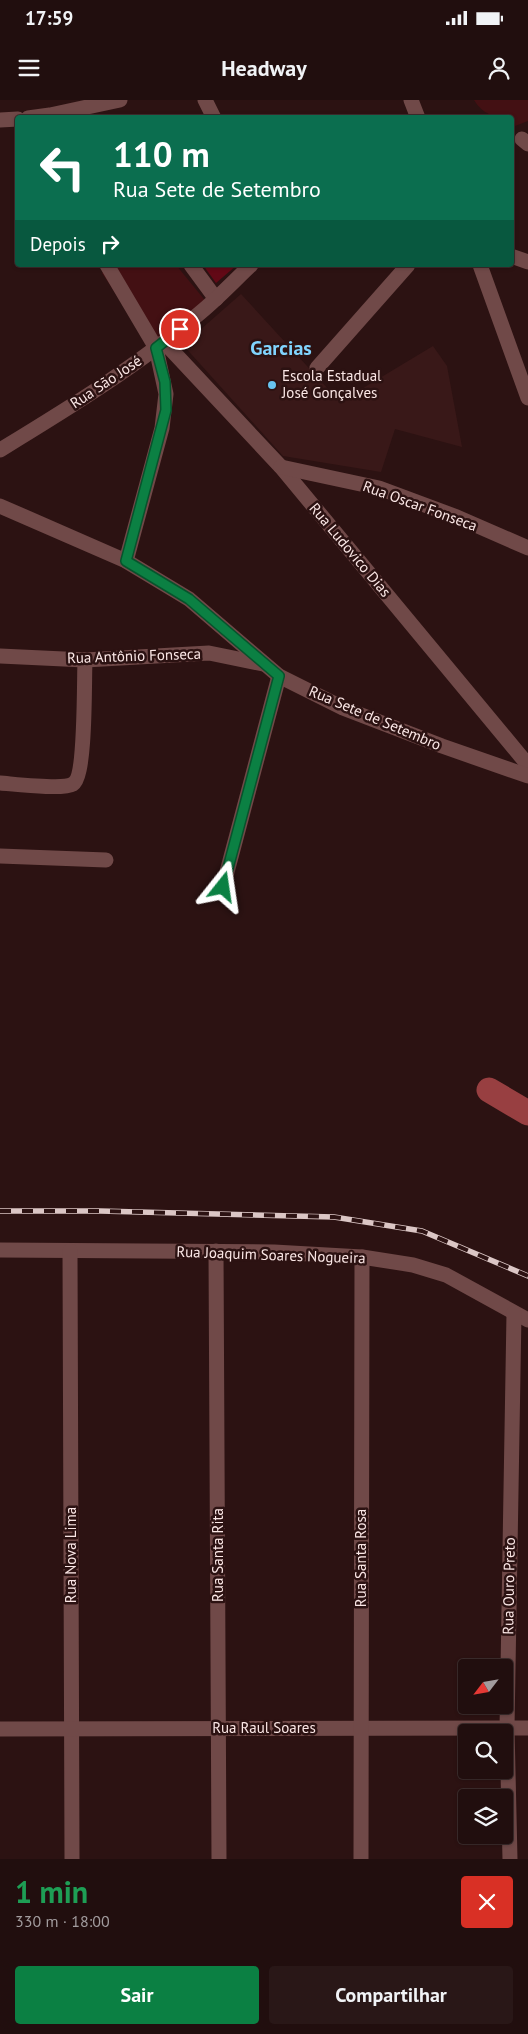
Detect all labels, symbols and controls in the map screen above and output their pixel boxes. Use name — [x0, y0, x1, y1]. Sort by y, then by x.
text: 17:59 — [25, 6, 73, 30]
icon: menu — [15, 54, 43, 82]
text: Headway — [221, 54, 307, 82]
icon: person — [485, 54, 513, 82]
text: 110 m — [113, 131, 210, 177]
icon: left — [30, 135, 95, 200]
text: Rua Sete de Setembro — [113, 175, 321, 203]
icon: right — [96, 230, 124, 258]
text: Depois — [30, 232, 86, 256]
pin — [159, 308, 201, 350]
icon: arrive — [166, 315, 194, 343]
district label: Garcias — [250, 335, 312, 361]
street label: Rua São José — [66, 351, 145, 412]
place label: Escola Estadual José Gonçalves — [281, 366, 382, 402]
marker: Escola Estadual José Gonçalves — [266, 379, 278, 391]
street label: Rua Oscar Fonseca — [360, 476, 480, 535]
street label: Rua Ludovico Dias — [305, 499, 395, 601]
street label: Rua Antônio Fonseca — [67, 644, 201, 667]
street label: Rua Sete de Setembro — [306, 681, 444, 754]
position arrow — [196, 860, 248, 912]
street label: Rua Joaquim Soares Nogueira — [176, 1242, 366, 1267]
street label: Rua Nova Lima — [61, 1507, 80, 1603]
street label: Rua Santa Rita — [208, 1508, 227, 1602]
street label: Rua Santa Rosa — [351, 1509, 370, 1607]
street label: Rua Ouro Preto — [498, 1537, 519, 1635]
north arrow — [458, 1659, 512, 1714]
map controls — [458, 1659, 513, 1844]
street label: Rua Raul Soares — [212, 1718, 316, 1737]
button: search — [458, 1724, 513, 1779]
button: layers — [458, 1789, 513, 1844]
text: 1 min — [15, 1872, 88, 1911]
button: close — [461, 1876, 513, 1928]
text: 330 m · 18:00 — [15, 1911, 110, 1931]
button: Sair — [15, 1966, 259, 2024]
button: Compartilhar — [269, 1966, 513, 2024]

